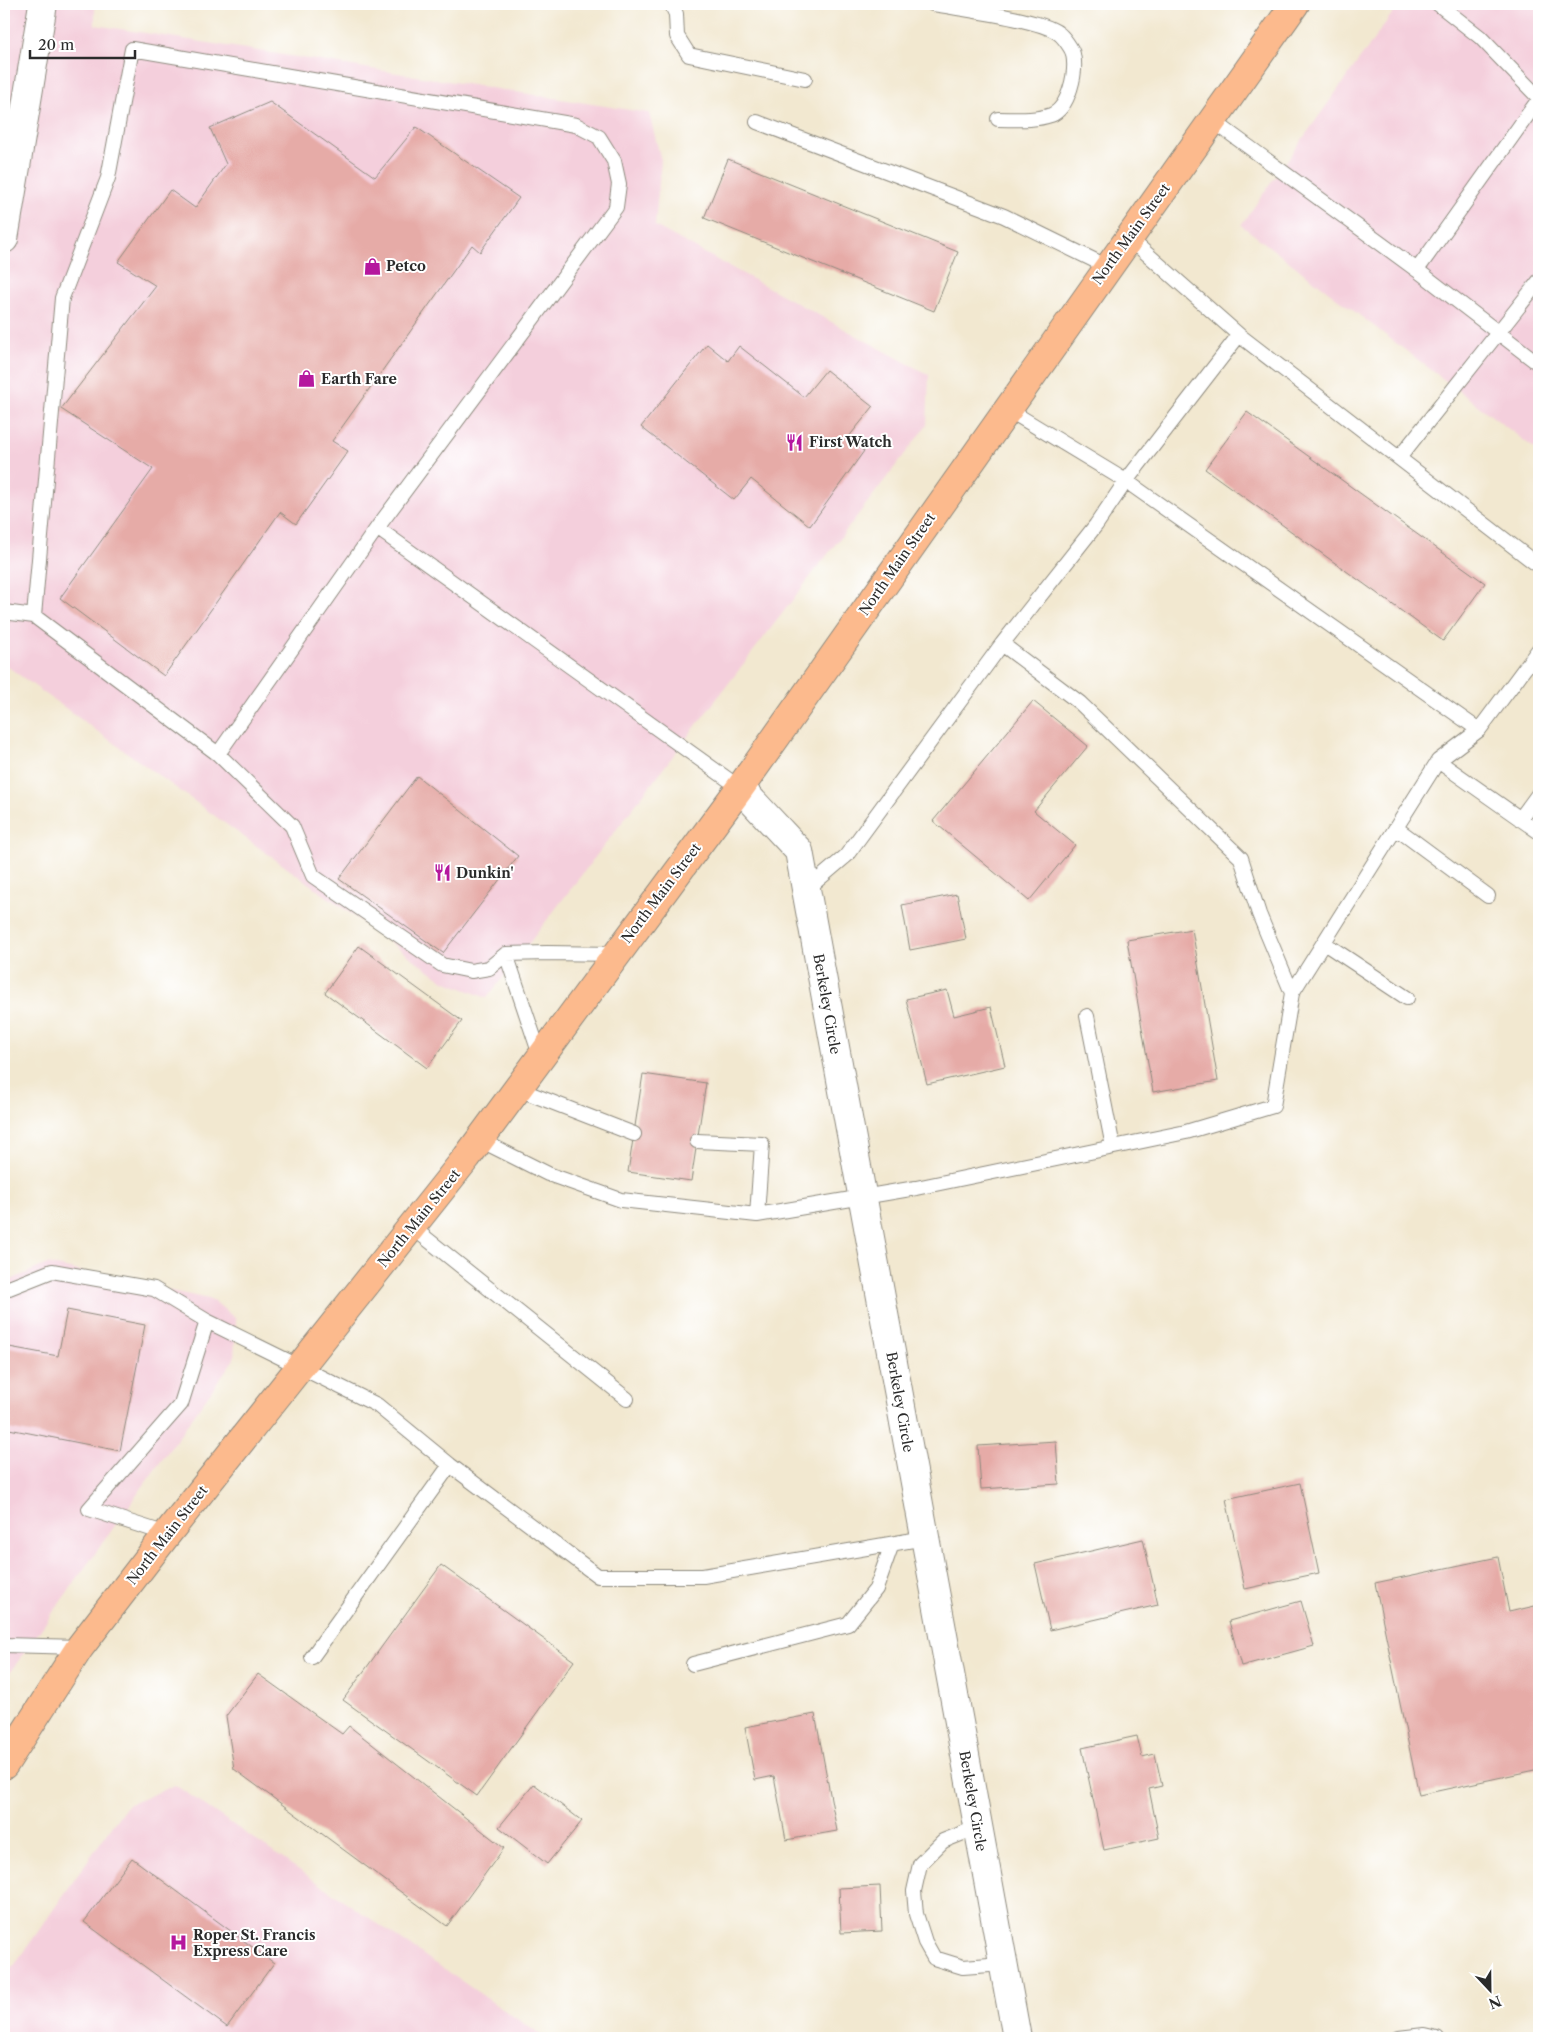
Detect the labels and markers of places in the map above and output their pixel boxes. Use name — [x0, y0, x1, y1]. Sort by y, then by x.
shop icon: Petco — [362, 256, 382, 276]
place label: Petco — [386, 257, 426, 275]
shop icon: Earth Fare — [297, 369, 317, 389]
place label: Earth Fare — [321, 370, 397, 388]
restaurant icon: First Watch — [785, 432, 805, 452]
place label: First Watch — [809, 433, 892, 451]
restaurant icon: Dunkin' — [432, 863, 452, 883]
place label: Dunkin' — [456, 864, 514, 882]
place label: Roper St. Francis Express Care — [193, 1926, 315, 1960]
hospital icon: Roper St. Francis Express Care — [169, 1933, 189, 1953]

